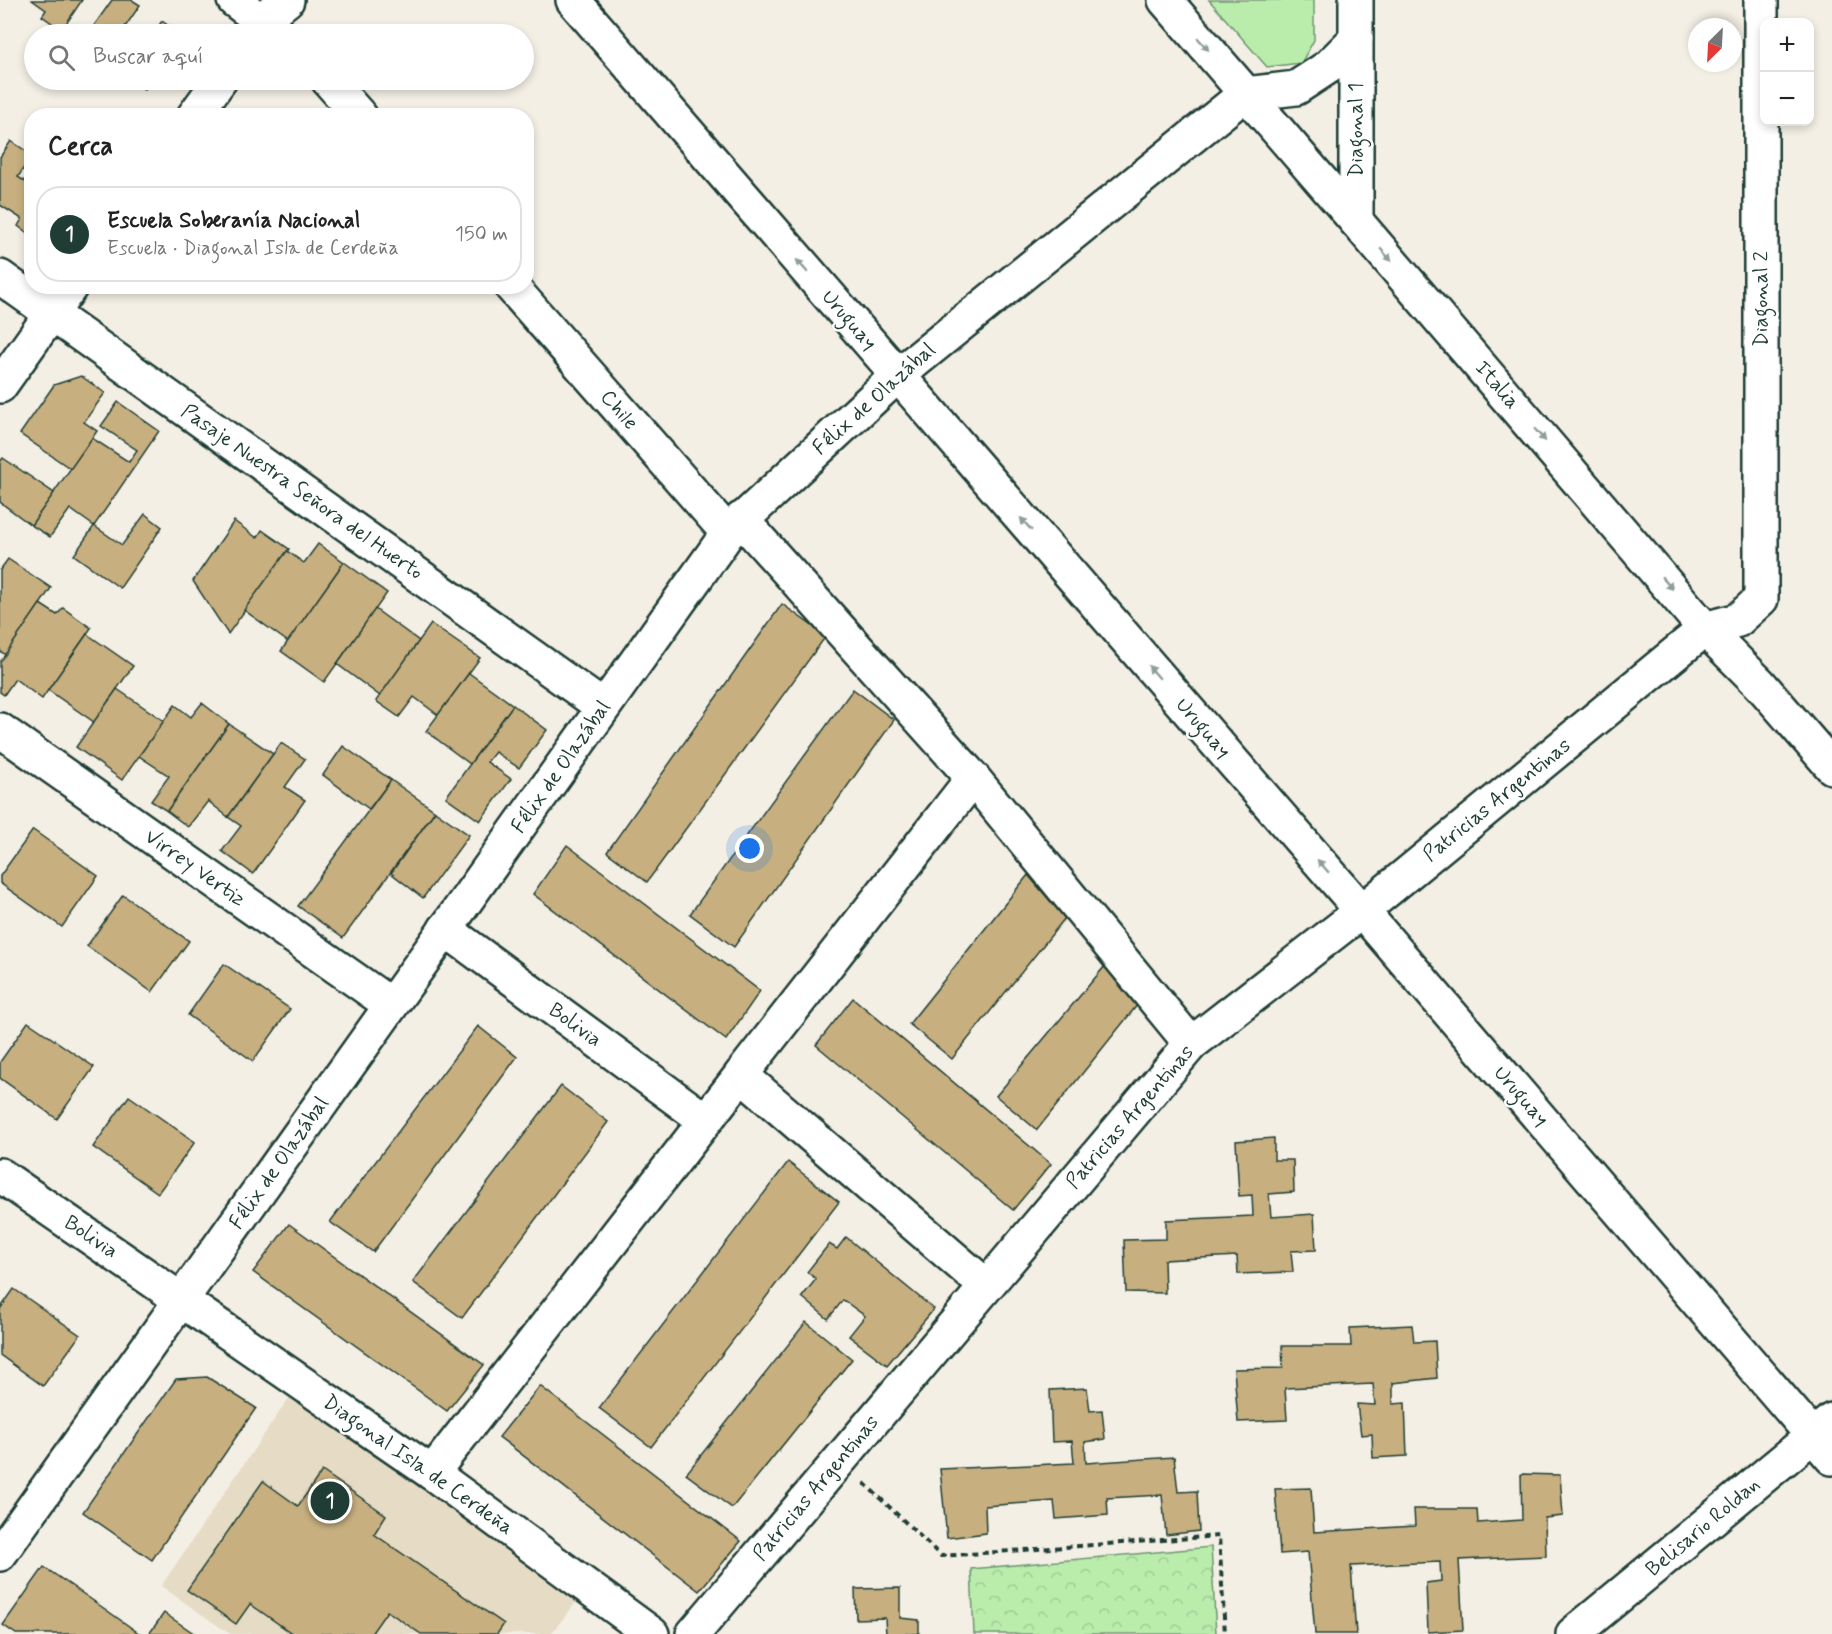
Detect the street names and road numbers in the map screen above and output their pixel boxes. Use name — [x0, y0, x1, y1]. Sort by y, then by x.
street label: Diagonal 1 — [1342, 83, 1372, 177]
street label: Diagonal 2 — [1747, 251, 1777, 347]
street label: Uruguay — [813, 284, 883, 358]
street label: Félix de Olazábal — [807, 336, 941, 462]
street label: Italia — [1468, 355, 1526, 415]
street label: Chile — [594, 384, 644, 436]
street label: Pasaje Nuestra Señora del Huerto — [175, 398, 429, 586]
street label: Uruguay — [1167, 692, 1237, 766]
street label: Félix de Olazábal — [505, 695, 617, 839]
street label: Patricias Argentinas — [1417, 732, 1577, 868]
street label: Virrey Vertiz — [139, 823, 251, 913]
street label: Bolivia — [543, 996, 607, 1054]
street label: Patricias Argentinas — [1060, 1039, 1200, 1195]
street label: Uruguay — [1485, 1060, 1555, 1134]
street label: Félix de Olazábal — [223, 1091, 335, 1235]
street label: Bolivia — [59, 1209, 123, 1265]
street label: Diagonal Isla de Cerdeña — [316, 1388, 519, 1543]
street label: Patricias Argentinas — [747, 1409, 885, 1567]
street label: Belisario Roldan — [1640, 1471, 1766, 1583]

